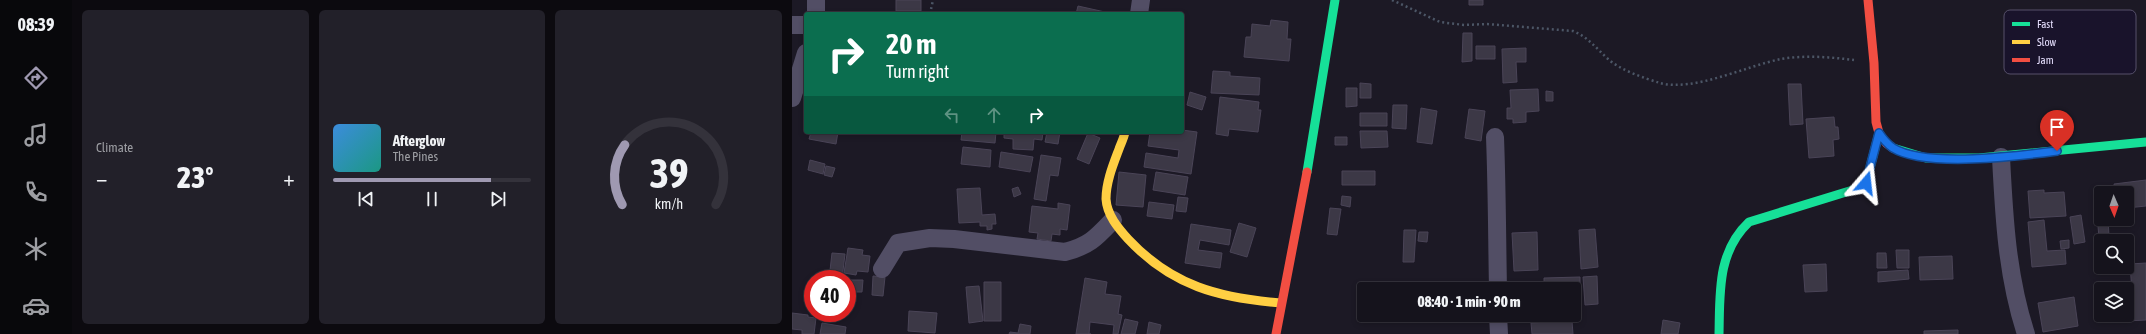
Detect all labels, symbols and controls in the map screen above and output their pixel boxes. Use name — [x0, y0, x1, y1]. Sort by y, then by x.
legend — [2004, 10, 2136, 74]
text: 08:39 — [17, 14, 55, 35]
text: Fast — [2037, 18, 2053, 30]
icon: right — [820, 28, 872, 80]
text: 20 m — [886, 28, 936, 60]
text: Slow — [2037, 36, 2056, 48]
text: Jam — [2037, 54, 2054, 66]
text: Turn right — [886, 61, 949, 82]
icon: directions — [22, 64, 50, 92]
icon: left — [941, 104, 963, 126]
icon: ahead — [983, 104, 1005, 126]
icon: right — [1025, 104, 1047, 126]
pin — [2040, 110, 2074, 151]
icon: arrive — [2046, 116, 2068, 138]
icon: music — [22, 121, 50, 149]
text: Afterglow — [393, 132, 445, 149]
text: Climate — [96, 140, 133, 155]
text: The Pines — [393, 149, 438, 164]
text: 39 — [649, 149, 688, 197]
text: 23° — [177, 160, 214, 194]
position arrow — [1845, 162, 1887, 204]
text: − — [96, 165, 107, 191]
text: + — [283, 165, 295, 191]
icon: phone — [22, 178, 50, 206]
north arrow — [2094, 186, 2134, 226]
map controls — [2094, 186, 2134, 322]
icon: previous — [355, 188, 377, 210]
icon: pause — [421, 188, 443, 210]
icon: next — [487, 188, 509, 210]
text: km/h — [654, 196, 683, 212]
button: search — [2094, 234, 2134, 274]
icon: climate — [22, 235, 50, 263]
speed limit sign: 40 — [804, 270, 856, 322]
button: layers — [2094, 282, 2134, 322]
icon: car — [22, 292, 50, 320]
text: 08:40 · 1 min · 90 m — [1417, 293, 1521, 310]

